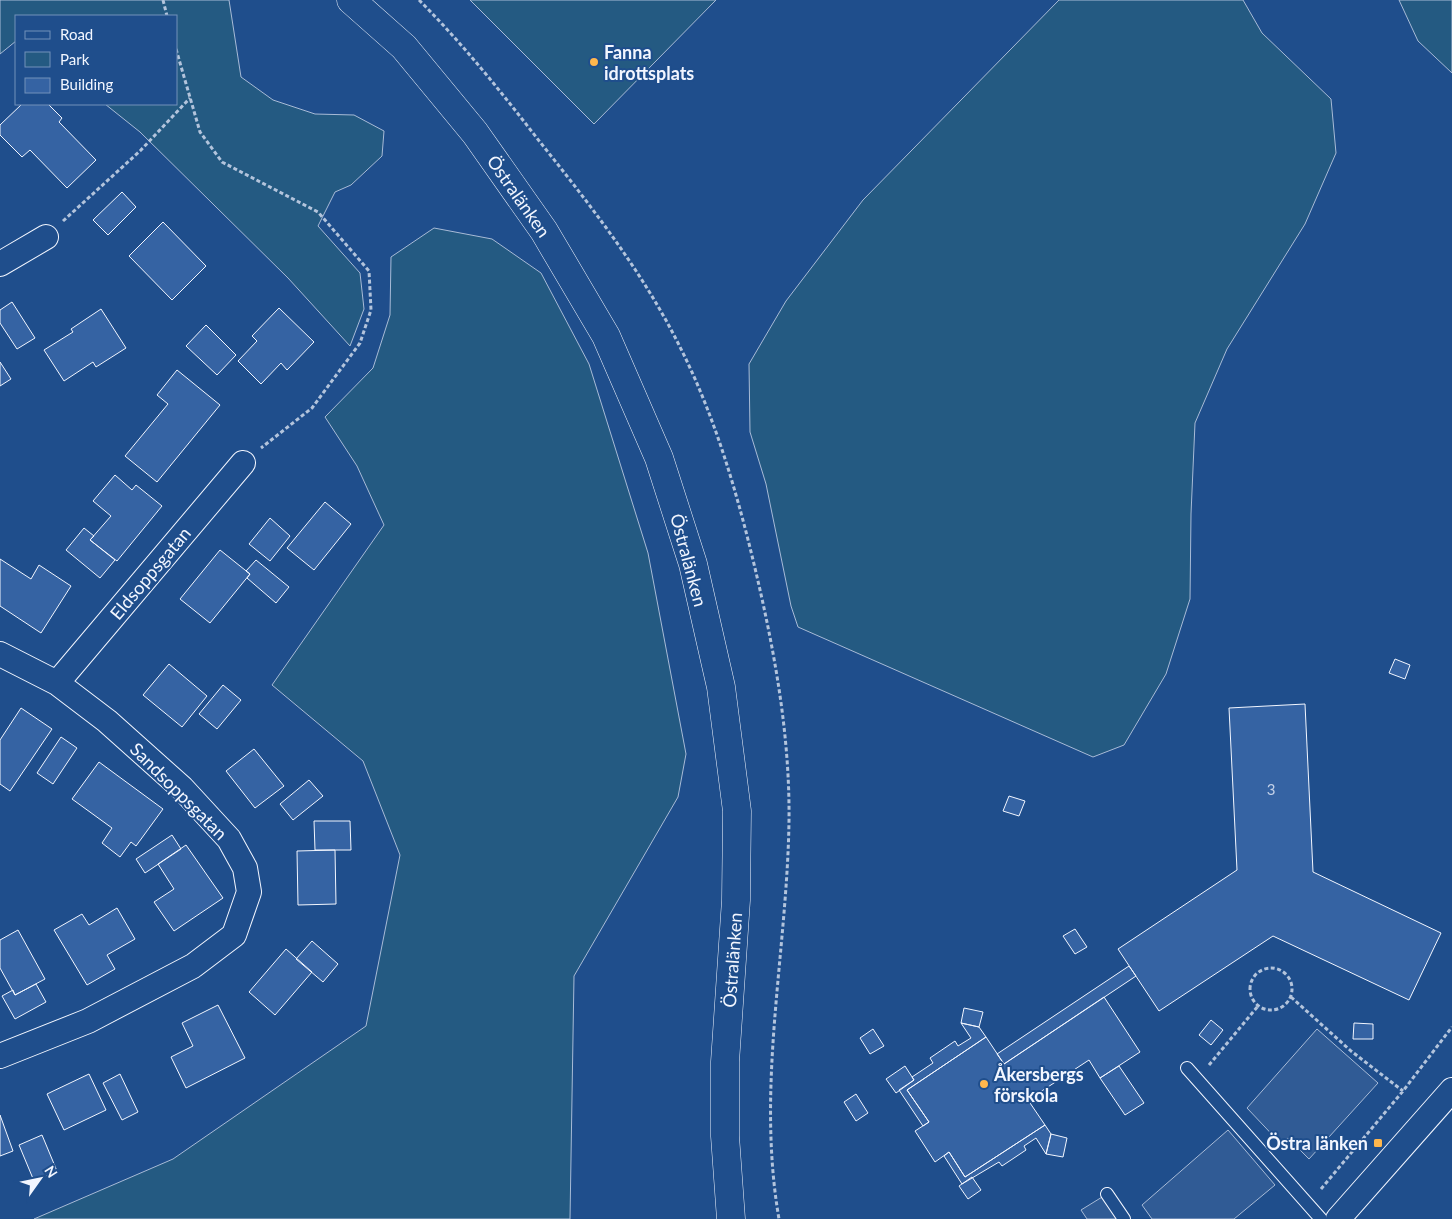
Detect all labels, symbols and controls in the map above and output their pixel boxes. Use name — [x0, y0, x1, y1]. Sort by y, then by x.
legend — [15, 15, 178, 105]
text: Road — [60, 25, 93, 43]
place label: Fanna idrottsplats — [604, 41, 694, 84]
text: Park — [60, 50, 90, 68]
marker: Fanna idrottsplats — [588, 56, 600, 68]
text: Building — [60, 75, 113, 93]
street label: Östralänken — [483, 151, 555, 241]
street label: Östralänken — [666, 511, 712, 609]
street label: Eldsoppsgatan — [105, 522, 195, 624]
street label: Sandsoppsgatan — [126, 738, 232, 844]
house number: 3 — [1267, 780, 1275, 798]
street label: Östralänken — [718, 912, 746, 1008]
place label: Åkersbergs förskola — [993, 1063, 1084, 1106]
marker: Åkersbergs förskola — [978, 1078, 990, 1090]
place label: Östra länken — [1266, 1132, 1368, 1154]
marker: Östra länken — [1372, 1137, 1384, 1149]
north arrow — [15, 1154, 65, 1204]
text: N — [41, 1162, 61, 1181]

